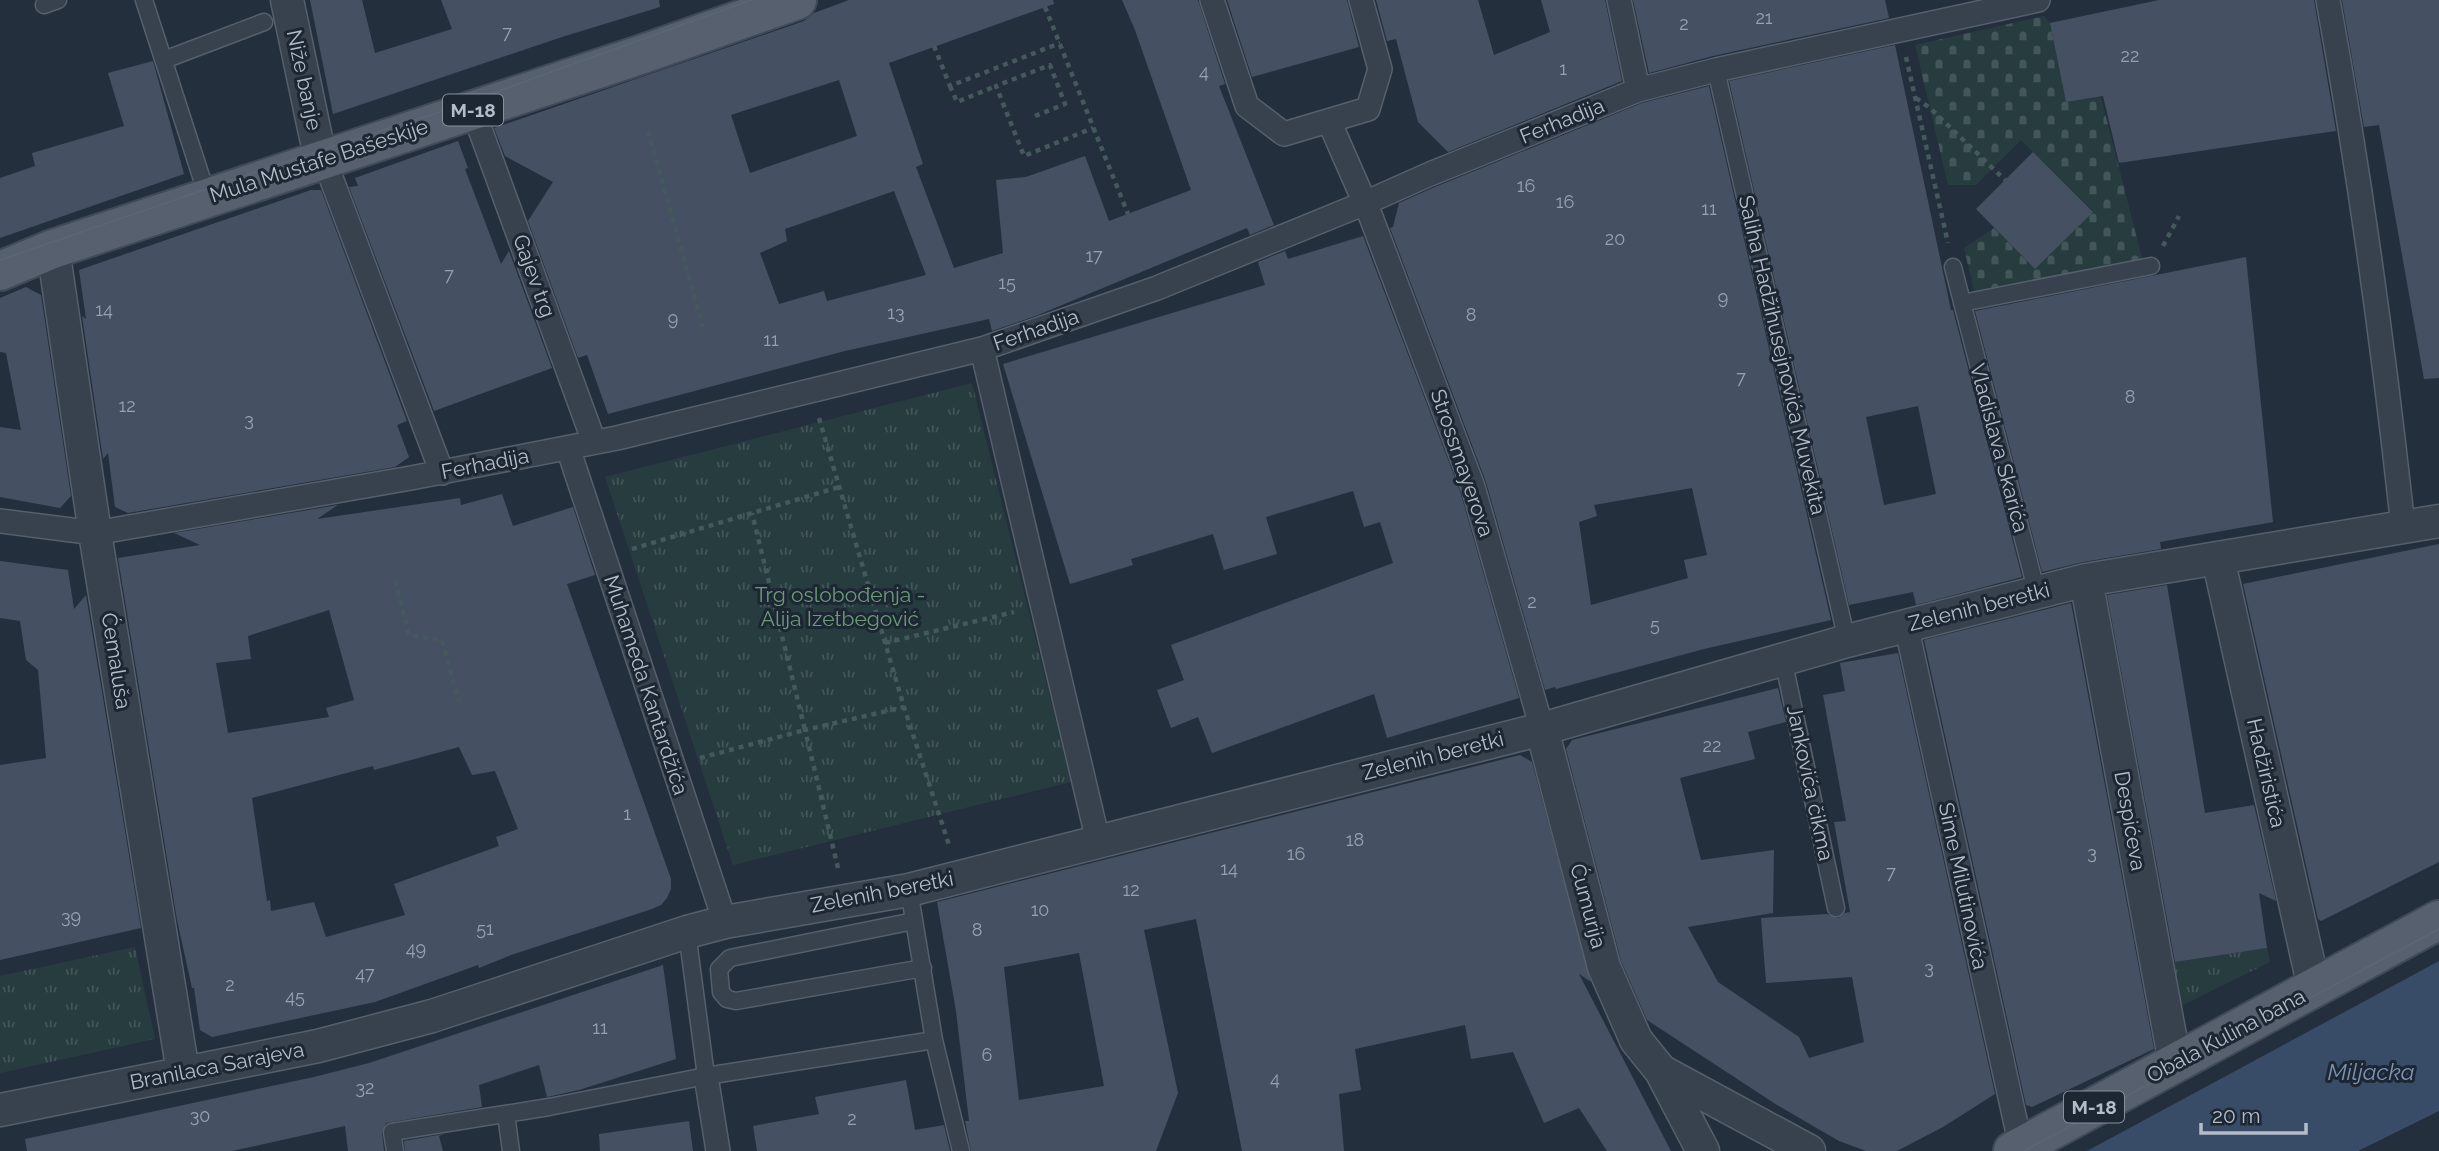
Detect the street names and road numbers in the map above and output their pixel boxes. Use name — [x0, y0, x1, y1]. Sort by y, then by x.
street label: Niže banje — [282, 27, 327, 133]
street label: Ferhadija — [1516, 92, 1608, 149]
road number: M-18 — [443, 94, 503, 125]
street label: Mula Mustafe Bašeskije — [207, 113, 431, 208]
street label: Saliha Hadžihusejnovića Muvekita — [1734, 193, 1831, 517]
street label: Gajev trg — [508, 231, 561, 321]
street label: Ferhadija — [990, 303, 1082, 356]
street label: Vladislava Skarića — [1965, 361, 2034, 535]
street label: Strossmayerova — [1425, 386, 1499, 540]
street label: Ferhadija — [439, 443, 531, 484]
street label: Muhameda Kantardžića — [599, 572, 694, 798]
street label: Zelenih beretki — [1906, 577, 2052, 636]
street label: Ćemaluša — [97, 611, 136, 711]
street label: Jankovića čikma — [1782, 703, 1839, 863]
street label: Hadžiristića — [2242, 716, 2291, 830]
street label: Zelenih beretki — [1360, 726, 1506, 785]
street label: Despićeva — [2109, 769, 2152, 873]
street label: Sime Milutinovića — [1934, 800, 1993, 972]
street label: Ćumurija — [1565, 861, 1612, 951]
street label: Zelenih beretki — [808, 865, 955, 918]
street label: Obala Kulina bana — [2142, 983, 2309, 1088]
street label: Branilaca Sarajeva — [128, 1036, 306, 1095]
road number: M-18 — [2064, 1092, 2124, 1122]

